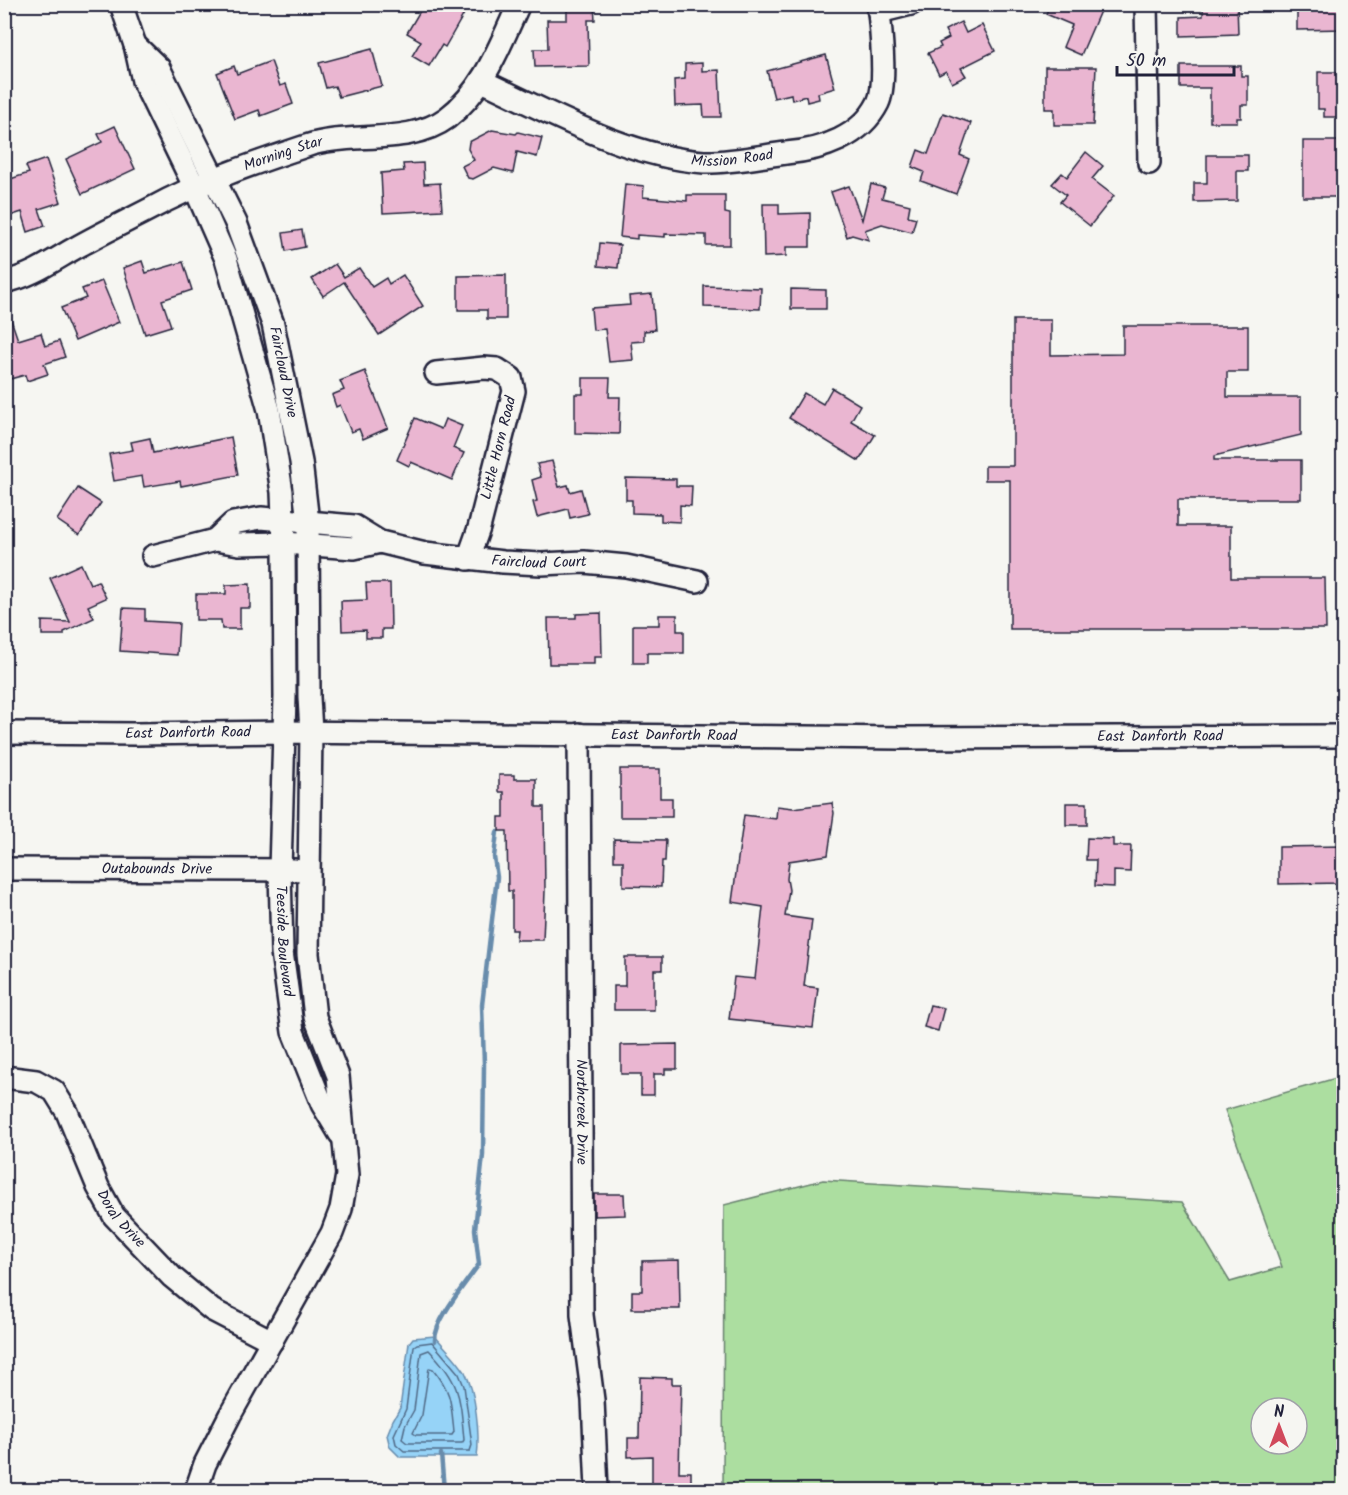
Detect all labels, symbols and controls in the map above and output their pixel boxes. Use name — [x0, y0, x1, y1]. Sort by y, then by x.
scale bar — [1117, 39, 1234, 77]
text: 50 m — [1126, 47, 1166, 76]
street label: Morning Star — [240, 130, 326, 179]
street label: Mission Road — [690, 143, 775, 174]
street label: Faircloud Drive — [262, 324, 304, 420]
street label: Little Horn Road — [475, 393, 524, 502]
street label: Faircloud Court — [490, 549, 587, 576]
street label: East Danforth Road — [125, 720, 252, 746]
street label: East Danforth Road — [611, 723, 738, 748]
street label: East Danforth Road — [1097, 725, 1224, 749]
street label: Outabounds Drive — [102, 857, 212, 882]
street label: Teeside Boulevard — [268, 885, 300, 999]
street label: Northcreek Drive — [569, 1059, 593, 1165]
street label: Doral Drive — [90, 1185, 151, 1254]
north arrow — [1249, 1396, 1309, 1456]
text: N — [1274, 1400, 1284, 1425]

